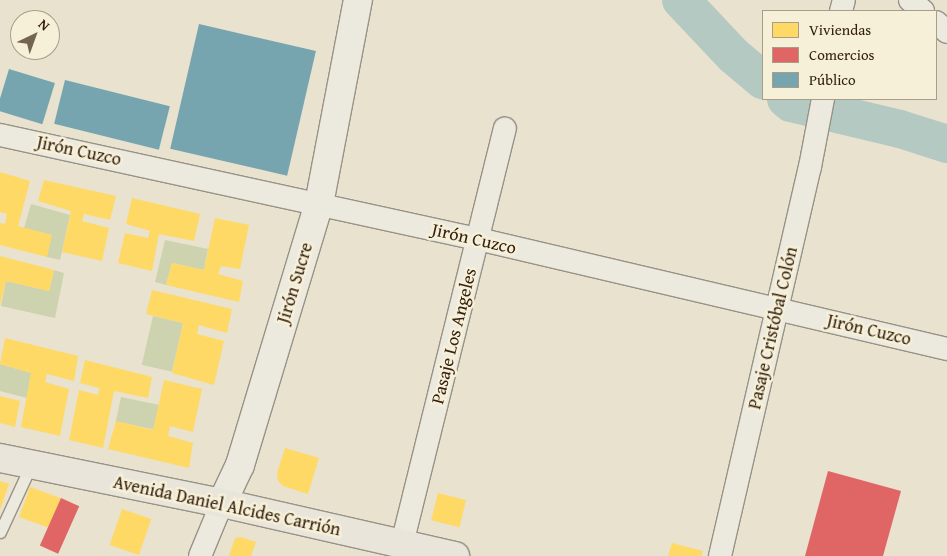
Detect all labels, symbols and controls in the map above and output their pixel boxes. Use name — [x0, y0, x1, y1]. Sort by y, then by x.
north arrow — [10, 10, 60, 60]
legend — [762, 10, 937, 100]
text: N — [34, 14, 55, 35]
text: Viviendas — [809, 19, 871, 40]
text: Comercios — [809, 44, 875, 65]
text: Público — [809, 69, 856, 90]
street label: Jirón Cuzco — [35, 132, 123, 170]
street label: Jirón Cuzco — [430, 219, 518, 259]
street label: Jirón Sucre — [272, 240, 318, 326]
street label: Pasaje Cristóbal Colón — [744, 245, 802, 411]
street label: Pasaje Los Angeles — [427, 266, 481, 406]
street label: Jirón Cuzco — [825, 310, 913, 350]
street label: Avenida Daniel Alcides Carrión — [111, 471, 343, 541]

